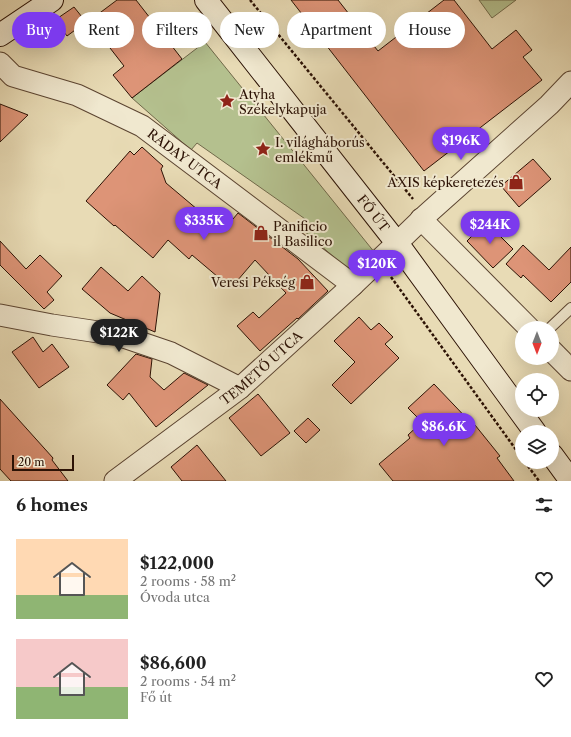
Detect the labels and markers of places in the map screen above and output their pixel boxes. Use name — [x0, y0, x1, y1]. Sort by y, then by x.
place label: Atyha Székelykapuja — [238, 86, 327, 117]
place icon: Atyha Székelykapuja — [218, 92, 236, 110]
pin: $196K — [433, 127, 489, 161]
place label: I. világháborús emlékmű — [275, 134, 365, 165]
place icon: I. világháborús emlékmű — [254, 140, 272, 158]
shop icon: AXIS képkeretezés — [507, 173, 525, 191]
place label: AXIS képkeretezés — [386, 174, 504, 190]
pin: $335K — [176, 207, 232, 241]
pin: $244K — [462, 211, 518, 245]
place label: Panificio il Basilico — [273, 218, 332, 249]
shop icon: Panificio il Basilico — [252, 224, 270, 242]
pin: $120K — [349, 250, 405, 284]
shop icon: Veresi Pékség — [298, 273, 316, 291]
place label: Veresi Pékség — [210, 274, 295, 290]
pin: $122K — [91, 319, 147, 353]
pin: $86.6K — [411, 413, 477, 447]

